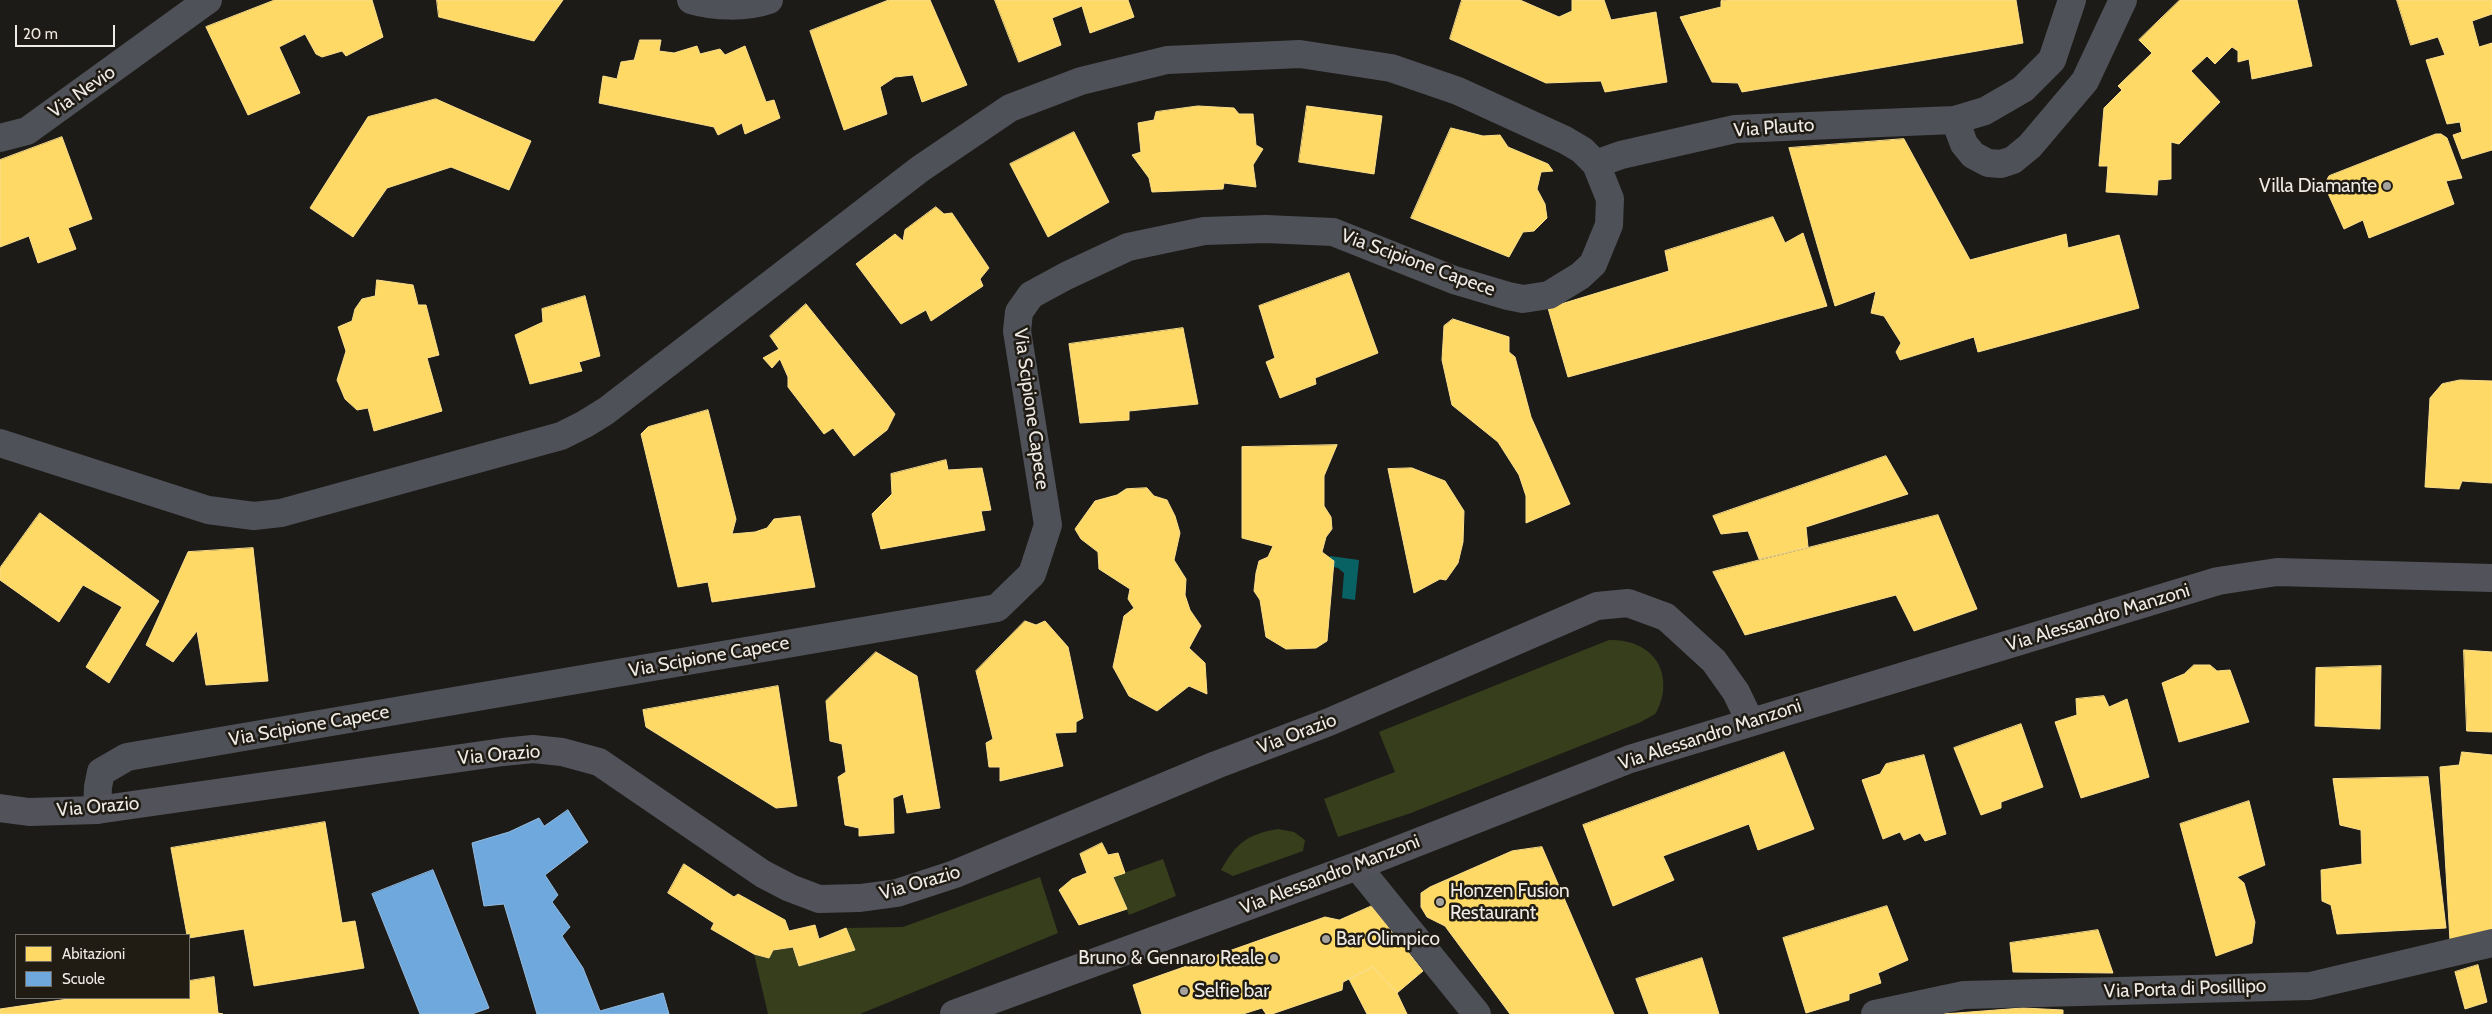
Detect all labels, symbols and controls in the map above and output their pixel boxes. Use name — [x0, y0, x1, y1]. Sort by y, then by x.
scale bar — [18, 15, 118, 47]
text: 20 m — [23, 25, 58, 43]
street label: Via Nevio — [44, 61, 120, 123]
street label: Via Plauto — [1733, 114, 1815, 142]
place label: Villa Diamante — [2259, 175, 2377, 197]
marker: Villa Diamante — [2381, 180, 2393, 192]
street label: Via Scipione Capece — [1338, 224, 1498, 302]
street label: Via Scipione Capece — [1008, 327, 1054, 491]
street label: Via Alessandro Manzoni — [2003, 579, 2193, 657]
street label: Via Scipione Capece — [627, 632, 791, 682]
street label: Via Alessandro Manzoni — [1616, 695, 1804, 775]
street label: Via Scipione Capece — [227, 701, 391, 751]
street label: Via Orazio — [1254, 709, 1340, 759]
street label: Via Orazio — [457, 740, 541, 770]
street label: Via Orazio — [56, 792, 140, 822]
street label: Via Alessandro Manzoni — [1237, 830, 1423, 920]
street label: Via Orazio — [877, 861, 963, 905]
place label: Honzen Fusion Restaurant — [1450, 880, 1570, 924]
marker: Honzen Fusion Restaurant — [1434, 896, 1446, 908]
place label: Bar Olimpico — [1336, 928, 1440, 950]
marker: Bar Olimpico — [1320, 933, 1332, 945]
legend — [15, 934, 190, 999]
text: Abitazioni — [62, 945, 125, 963]
place label: Bruno & Gennaro Reale — [1078, 947, 1264, 969]
marker: Bruno & Gennaro Reale — [1268, 952, 1280, 964]
text: Scuole — [62, 970, 105, 988]
street label: Via Porta di Posillipo — [2103, 975, 2267, 1003]
place label: Selfie bar — [1194, 980, 1269, 1002]
marker: Selfie bar — [1178, 985, 1190, 997]

